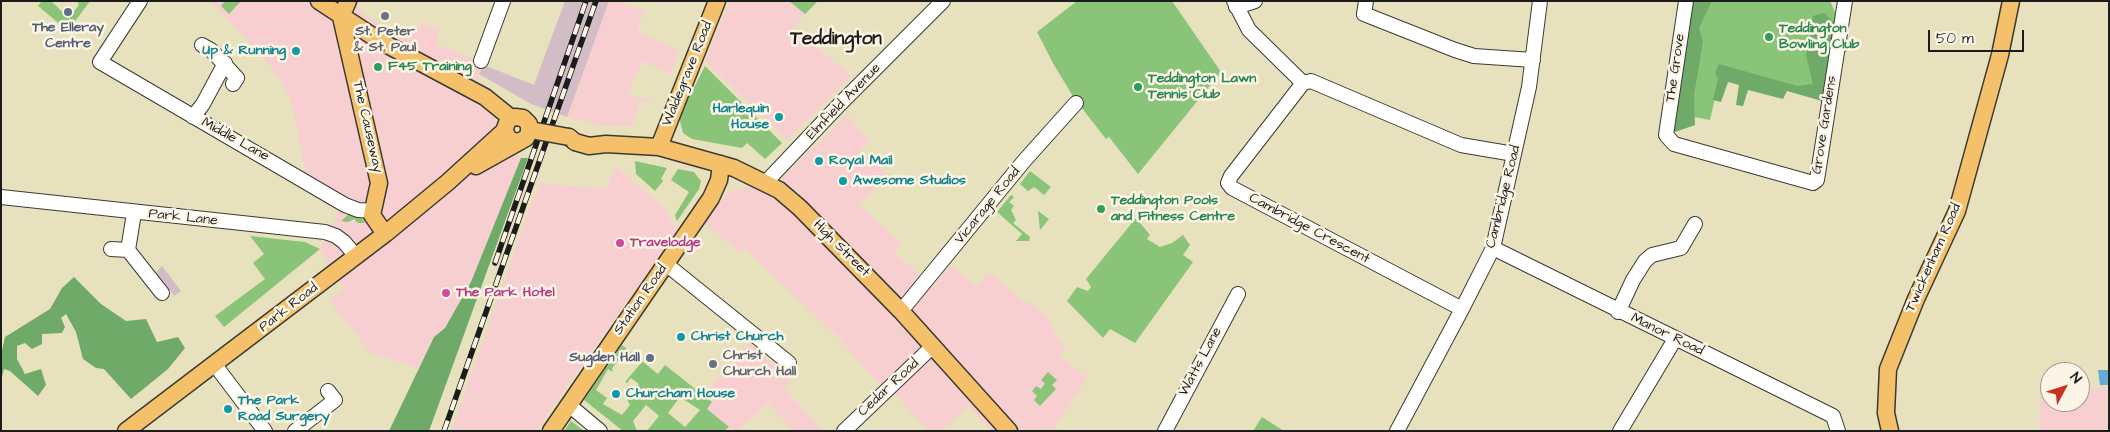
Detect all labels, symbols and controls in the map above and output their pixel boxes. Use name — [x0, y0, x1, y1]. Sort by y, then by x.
marker: The Elleray Centre — [62, 6, 74, 18]
marker: St. Peter & St. Paul — [379, 10, 391, 22]
street label: Waldegrave Road — [659, 19, 717, 129]
place label: The Elleray Centre — [32, 20, 104, 52]
scale bar — [1930, 20, 2026, 52]
place label: Teddington Bowling Club — [1779, 21, 1859, 54]
place label: St. Peter & St. Paul — [354, 24, 416, 56]
text: 50 m — [1936, 28, 1974, 49]
district label: Teddington — [790, 29, 882, 51]
marker: Teddington Bowling Club — [1763, 31, 1775, 43]
street label: The Grove — [1663, 33, 1689, 103]
place label: Up & Running — [202, 43, 286, 59]
marker: Up & Running — [290, 45, 302, 57]
place label: F45 Training — [388, 59, 472, 75]
street label: Elmfield Avenue — [803, 60, 885, 144]
marker: F45 Training — [372, 61, 384, 73]
place label: Teddington Lawn Tennis Club — [1148, 71, 1256, 104]
street label: Grove Gardens — [1809, 75, 1841, 175]
street label: The Causeway — [348, 79, 386, 175]
marker: Teddington Lawn Tennis Club — [1132, 81, 1144, 93]
place label: Harlequin House — [712, 101, 769, 134]
marker: Harlequin House — [773, 111, 785, 123]
street label: Middle Lane — [198, 115, 272, 165]
street label: Cambridge Road — [1483, 144, 1525, 250]
place label: Royal Mail — [829, 153, 892, 169]
marker: Royal Mail — [813, 155, 825, 167]
street label: Vicarage Road — [952, 164, 1024, 248]
place label: Awesome Studios — [853, 173, 966, 189]
marker: Awesome Studios — [837, 175, 849, 187]
street label: Cambridge Crescent — [1246, 190, 1372, 268]
place label: Teddington Pools and Fitness Centre — [1111, 193, 1235, 226]
street label: Twickenham Road — [1903, 201, 1965, 315]
marker: Teddington Pools and Fitness Centre — [1095, 203, 1107, 215]
street label: Park Lane — [148, 206, 218, 230]
street label: High Street — [809, 217, 873, 281]
place label: Travelodge — [630, 235, 700, 251]
marker: Travelodge — [614, 237, 626, 249]
street label: Station Road — [611, 262, 671, 338]
street label: Park Road — [256, 280, 322, 336]
place label: The Park Hotel — [456, 285, 555, 301]
marker: The Park Hotel — [440, 287, 452, 299]
street label: Manor Road — [1628, 310, 1706, 360]
street label: Watts Lane — [1176, 325, 1226, 399]
place label: Christ Church — [691, 329, 783, 345]
marker: Christ Church — [675, 331, 687, 343]
place label: Christ Church Hall — [723, 348, 796, 381]
place label: Sugden Hall — [569, 350, 640, 366]
marker: Sugden Hall — [644, 352, 656, 364]
street label: Cedar Road — [855, 356, 923, 420]
marker: Christ Church Hall — [707, 358, 719, 370]
north arrow — [2040, 362, 2090, 412]
text: N — [2065, 368, 2086, 388]
place label: Churcham House — [626, 386, 735, 402]
marker: Churcham House — [610, 388, 622, 400]
place label: The Park Road Surgery — [238, 393, 330, 426]
marker: The Park Road Surgery — [222, 403, 234, 415]

